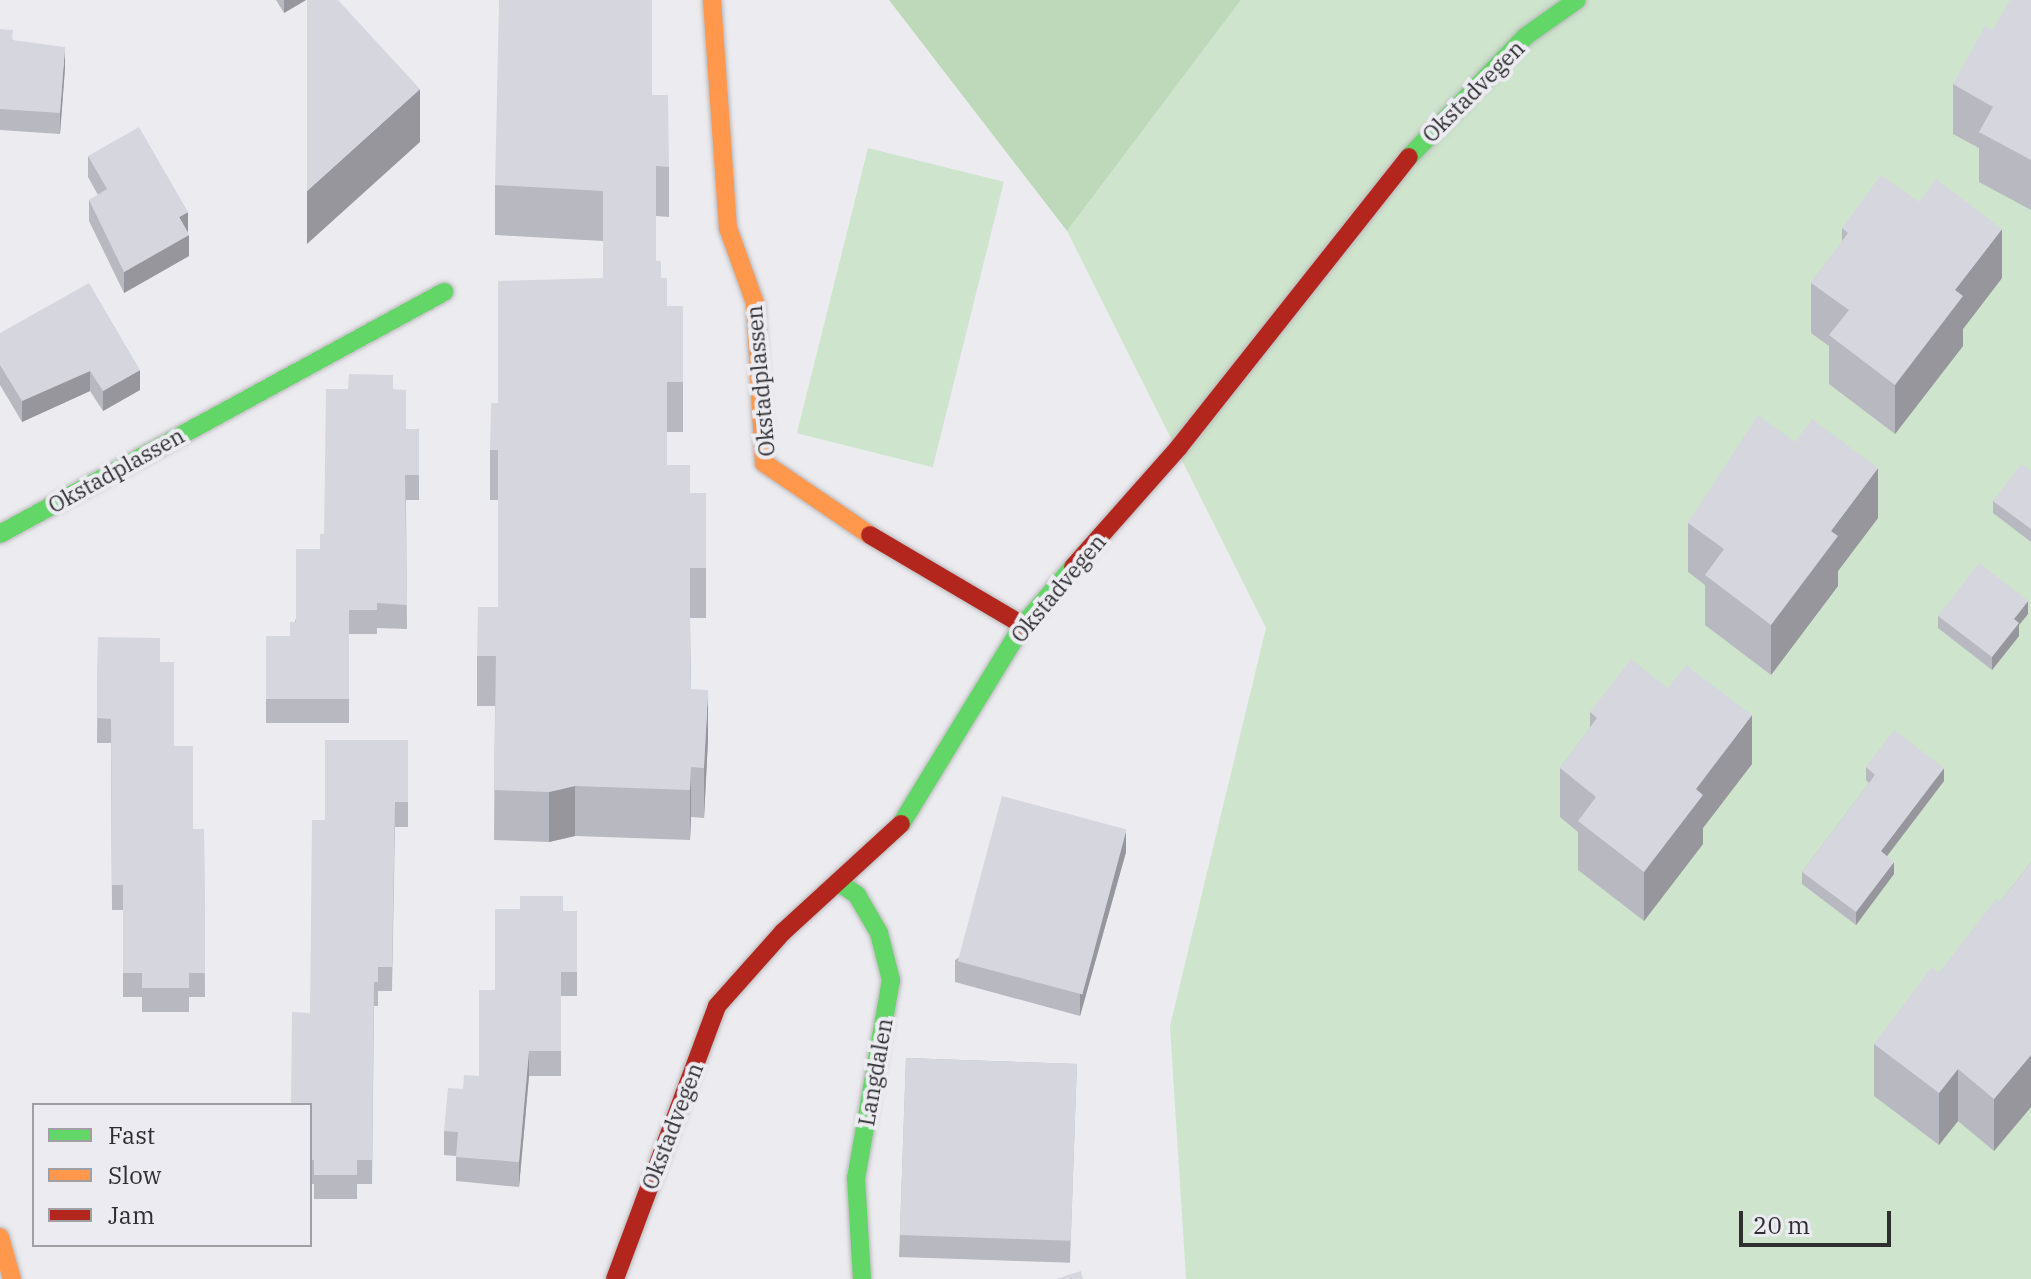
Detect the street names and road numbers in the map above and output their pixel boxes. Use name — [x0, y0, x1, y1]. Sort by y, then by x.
street label: Okstadvegen — [1417, 35, 1529, 147]
street label: Okstadplassen — [740, 304, 780, 458]
street label: Okstadplassen — [43, 422, 189, 518]
street label: Okstadvegen — [1005, 528, 1111, 648]
street label: Langdalen — [853, 1016, 897, 1128]
street label: Okstadvegen — [636, 1059, 708, 1193]

